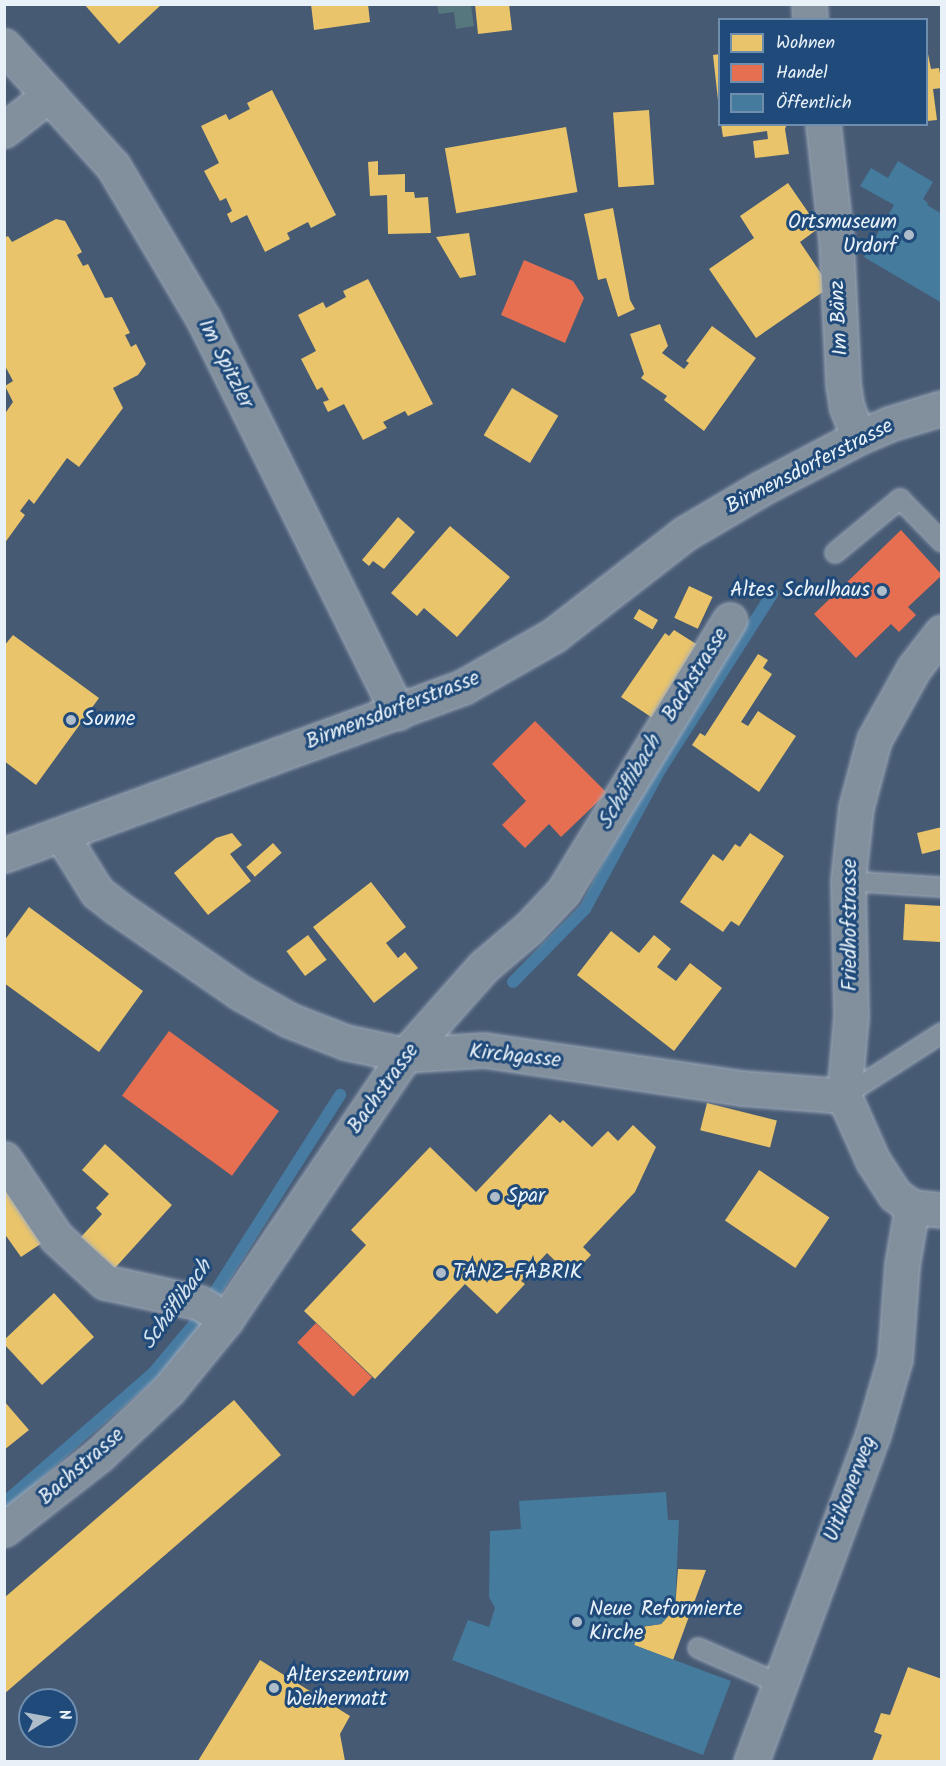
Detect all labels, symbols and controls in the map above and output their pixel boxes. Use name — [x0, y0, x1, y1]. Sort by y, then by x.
legend — [718, 18, 928, 126]
text: Wohnen — [776, 29, 835, 58]
text: Handel — [776, 59, 828, 88]
text: Öffentlich — [776, 89, 852, 118]
place label: Ortsmuseum Urdorf — [788, 210, 897, 260]
marker: Ortsmuseum Urdorf — [902, 228, 916, 242]
street label: Im Bänz — [825, 280, 855, 356]
street label: Im Spitzler — [192, 315, 258, 413]
street label: Birmensdorferstrasse — [722, 414, 898, 520]
place label: Altes Schulhaus — [730, 578, 870, 604]
marker: Altes Schulhaus — [875, 584, 889, 598]
street label: Bachstrasse — [657, 624, 735, 726]
street label: Birmensdorferstrasse — [303, 666, 483, 756]
place label: Sonne — [83, 707, 135, 733]
marker: Sonne — [64, 713, 78, 727]
water label: Schäflibach — [592, 731, 668, 835]
street label: Friedhofstrasse — [838, 859, 864, 991]
street label: Bachstrasse — [343, 1039, 425, 1139]
street label: Kirchgasse — [468, 1040, 562, 1074]
place label: Spar — [507, 1184, 545, 1210]
marker: Spar — [488, 1190, 502, 1204]
water label: Schäflibach — [136, 1255, 218, 1355]
place label: TANZ-FABRIK — [453, 1260, 582, 1286]
marker: TANZ-FABRIK — [434, 1266, 448, 1280]
street label: Bachstrasse — [34, 1423, 130, 1511]
street label: Uitikonerweg — [819, 1433, 883, 1545]
place label: Neue Reformierte Kirche — [589, 1597, 742, 1647]
marker: Neue Reformierte Kirche — [570, 1615, 584, 1629]
place label: Alterszentrum Weihermatt — [286, 1663, 409, 1713]
marker: Alterszentrum Weihermatt — [267, 1681, 281, 1695]
north arrow — [18, 1688, 78, 1748]
text: N — [51, 1707, 77, 1722]

